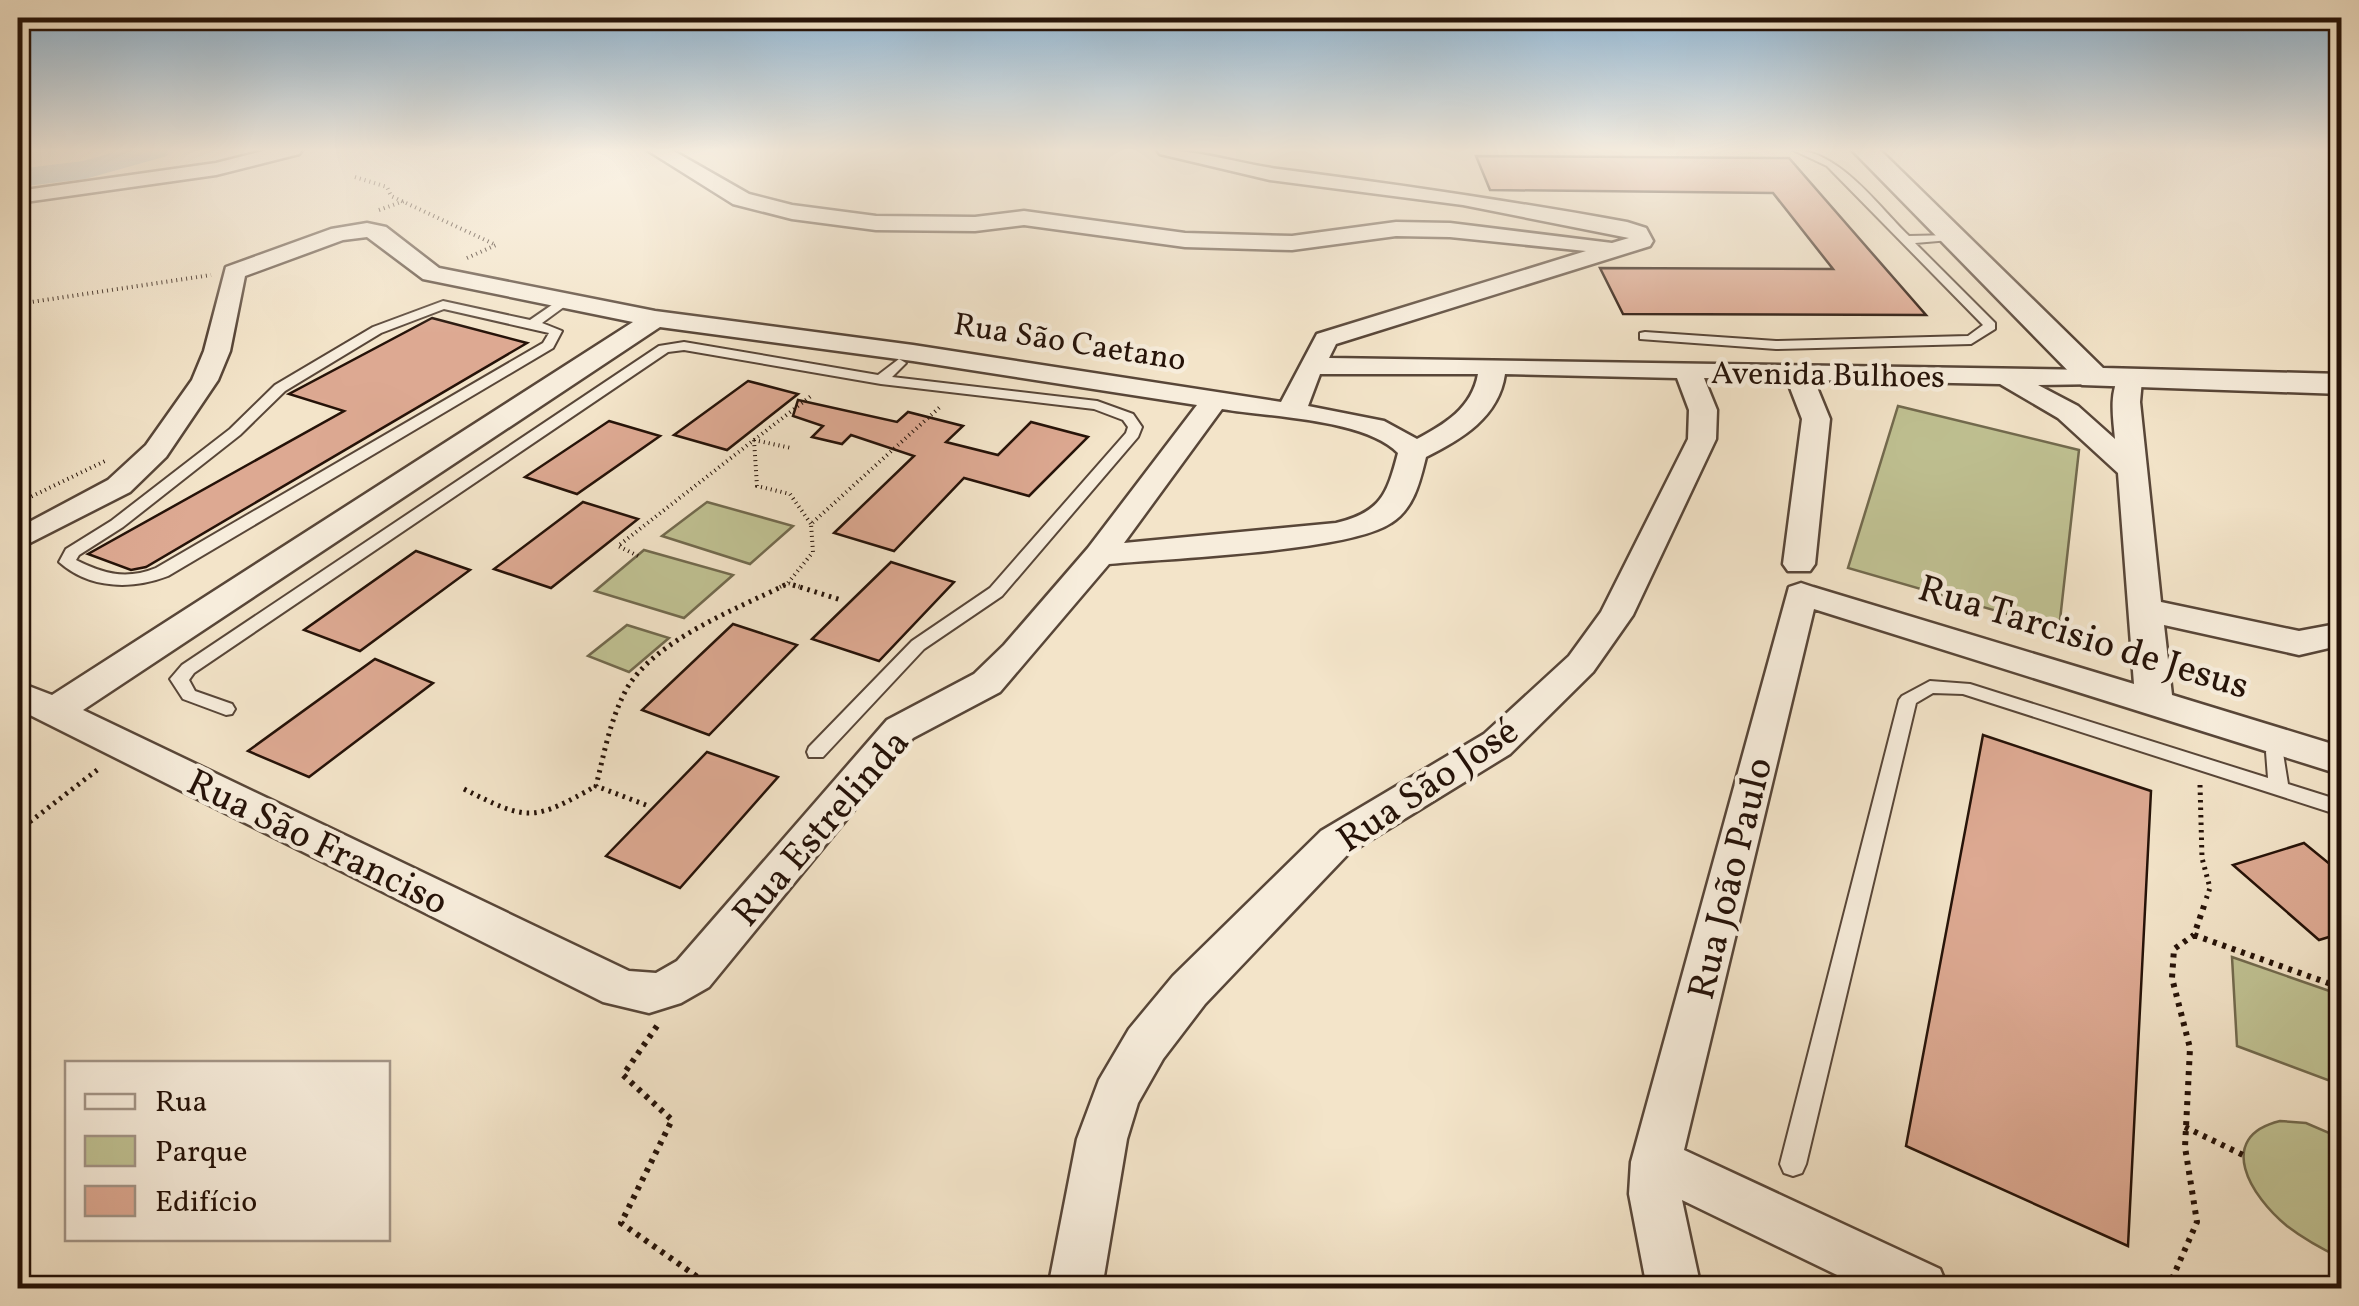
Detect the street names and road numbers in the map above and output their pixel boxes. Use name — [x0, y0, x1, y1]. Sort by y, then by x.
street label: Rua São Caetano — [950, 304, 1189, 384]
street label: Avenida Bulhoes — [1711, 353, 1945, 401]
street label: Rua Tarcisio de Jesus — [1911, 564, 2255, 715]
street label: Rua São José — [1328, 707, 1530, 867]
street label: Rua Estrelinda — [722, 719, 923, 940]
street label: Rua João Paulo — [1677, 752, 1788, 1005]
street label: Rua São Franciso — [177, 758, 456, 930]

